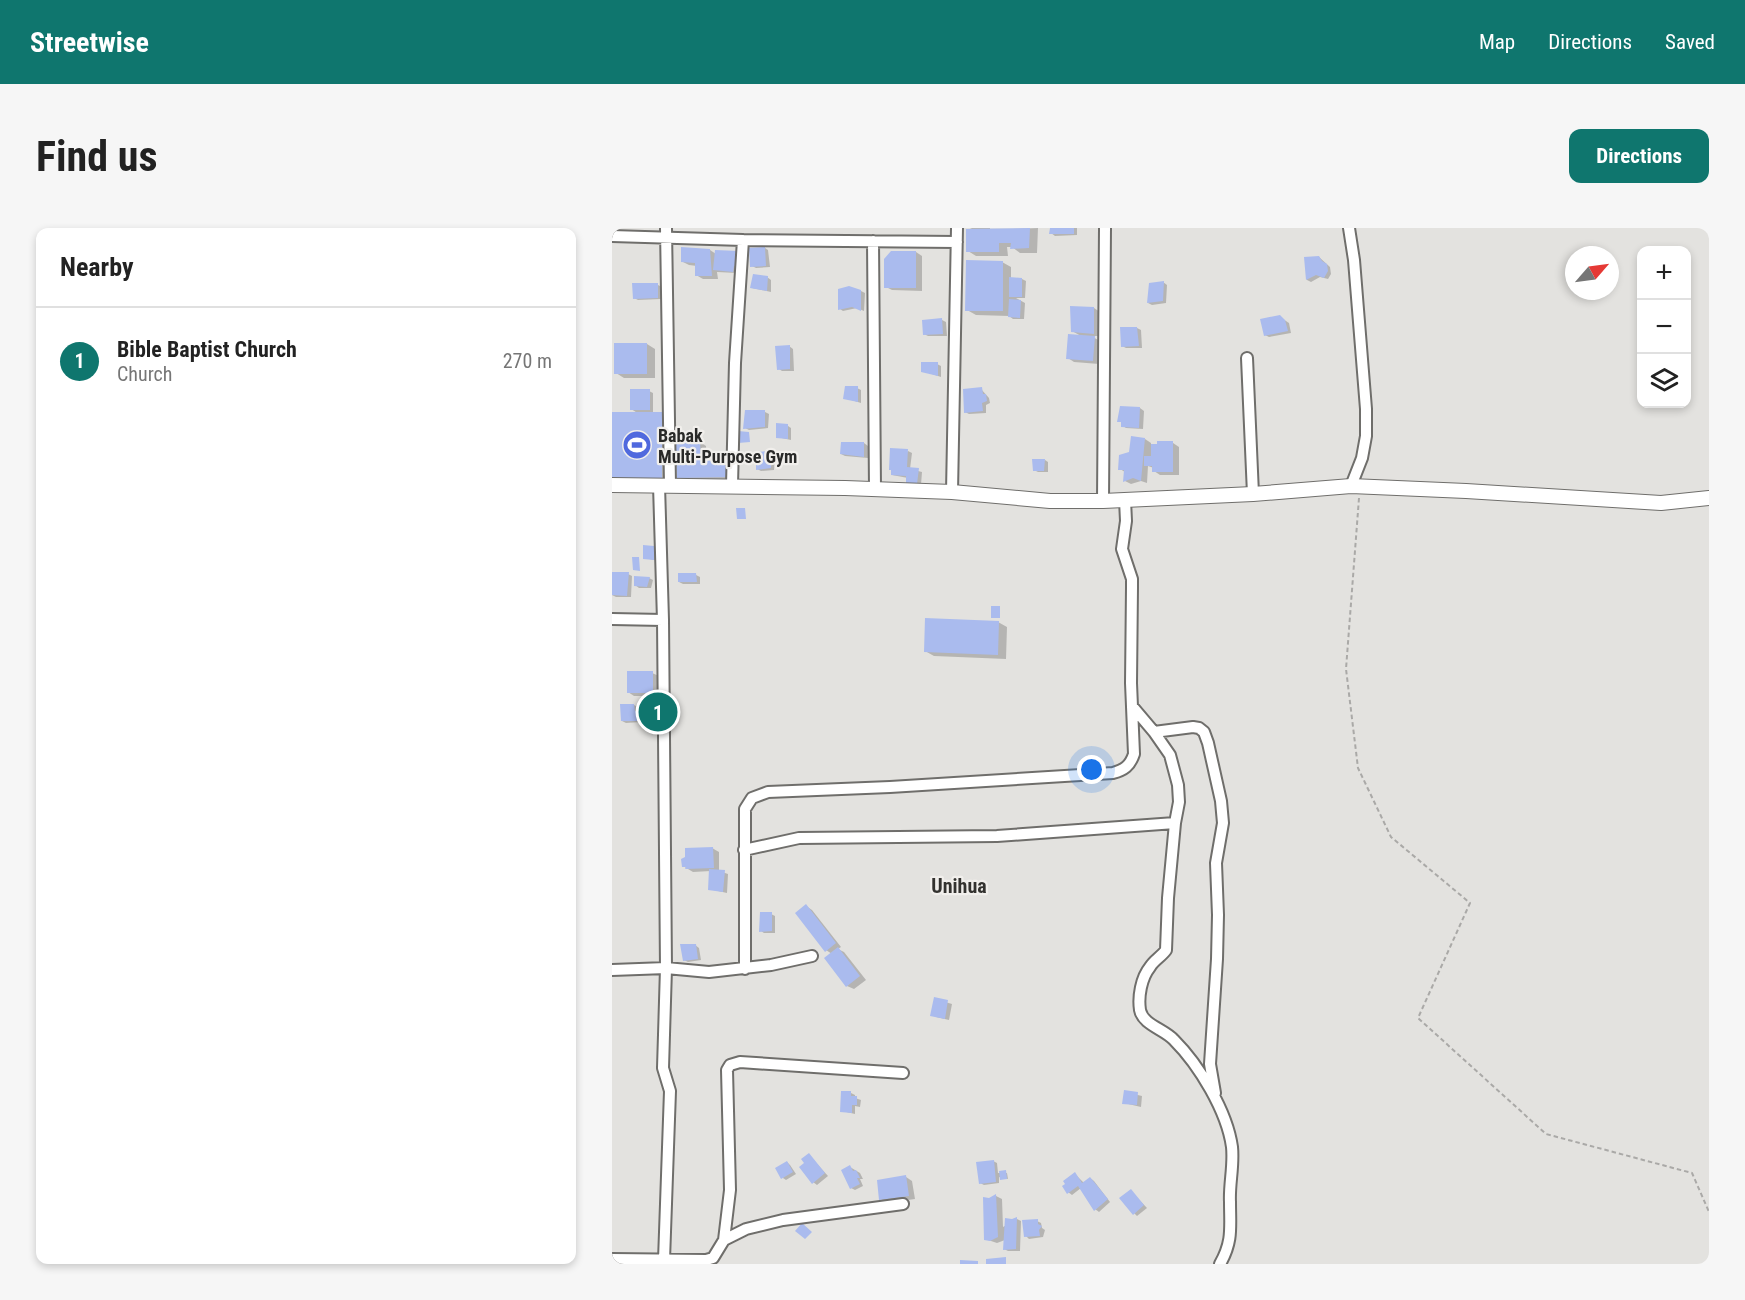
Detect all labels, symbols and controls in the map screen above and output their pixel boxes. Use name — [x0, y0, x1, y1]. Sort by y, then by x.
text: Streetwise — [30, 26, 149, 59]
text: Map — [1479, 30, 1515, 54]
text: Directions — [1548, 30, 1632, 54]
text: Saved — [1665, 30, 1715, 54]
button: Directions — [1569, 129, 1709, 183]
text: Find us — [36, 132, 157, 181]
north arrow — [1565, 246, 1619, 300]
map controls — [1637, 246, 1691, 408]
button: + — [1637, 246, 1691, 300]
text: Nearby — [60, 252, 134, 282]
button: − — [1637, 300, 1691, 354]
text: Bible Baptist Church — [117, 337, 297, 362]
text: 1 — [74, 349, 85, 373]
text: 270 m — [503, 349, 552, 373]
button: layers — [1637, 354, 1691, 408]
text: Church — [117, 362, 172, 386]
place label: Babak Multi-Purpose Gym — [658, 425, 797, 467]
sports icon: Babak Multi-Purpose Gym — [621, 429, 653, 461]
pin: 1 — [638, 690, 678, 734]
your location — [1077, 755, 1106, 784]
district label: Unihua — [931, 874, 987, 898]

